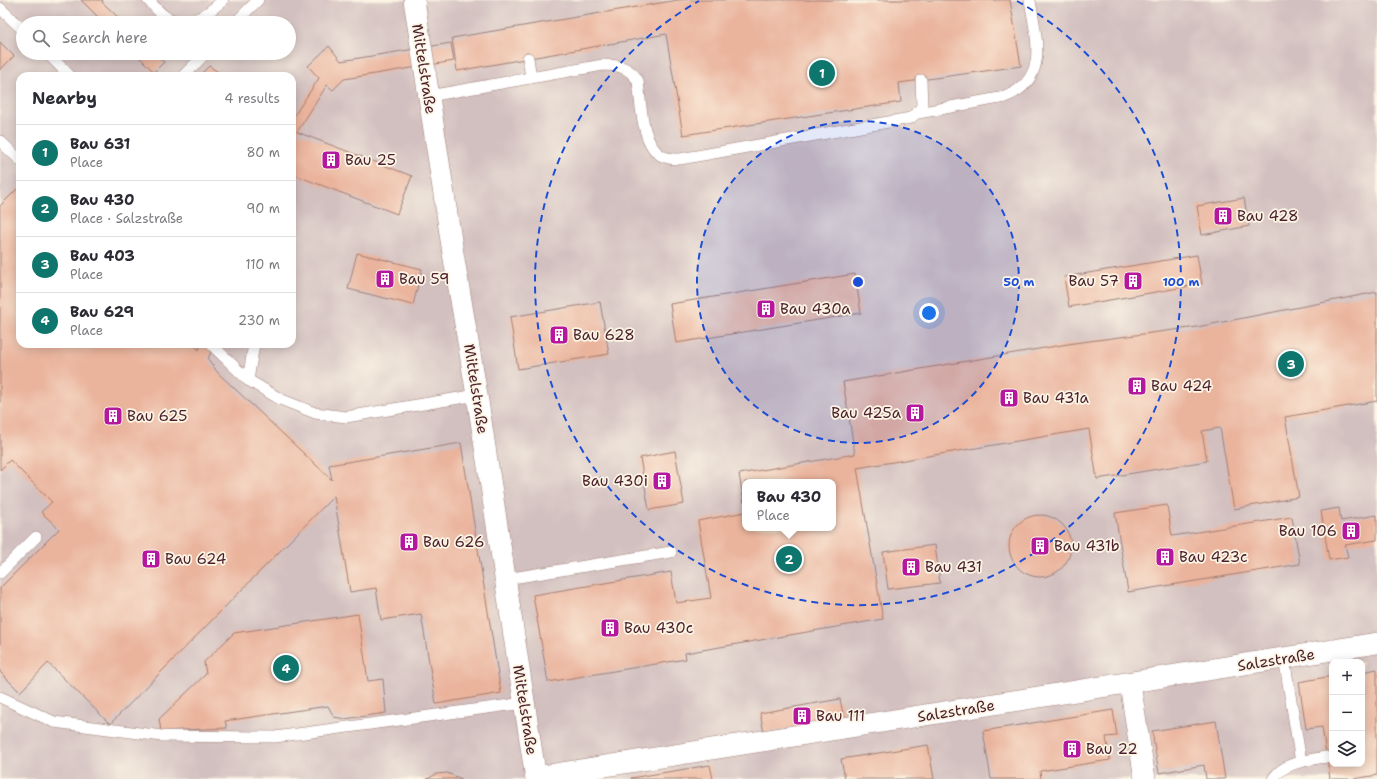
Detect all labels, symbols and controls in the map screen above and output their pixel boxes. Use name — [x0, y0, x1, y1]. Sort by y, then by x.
search box — [16, 16, 296, 60]
street label: Mittelstraße — [407, 22, 441, 116]
icon: search — [30, 27, 52, 49]
text: Search here — [62, 28, 148, 48]
pin: 1 — [809, 58, 835, 88]
text: Nearby — [32, 87, 97, 109]
text: 4 results — [224, 90, 280, 107]
text: Bau 631 — [70, 134, 130, 154]
text: 1 — [42, 144, 48, 161]
text: 80 m — [246, 144, 280, 161]
building icon: Bau 25 — [320, 149, 342, 171]
place label: Bau 25 — [345, 150, 396, 170]
text: Place — [70, 154, 103, 171]
text: Bau 430 — [70, 190, 134, 210]
text: 2 — [40, 200, 50, 217]
text: 90 m — [246, 200, 280, 217]
building icon: Bau 428 — [1212, 205, 1234, 227]
place label: Bau 428 — [1237, 206, 1299, 226]
text: Place · Salzstraße — [70, 210, 183, 227]
text: Bau 403 — [70, 246, 135, 266]
text: 3 — [40, 256, 50, 273]
text: 110 m — [245, 256, 280, 273]
text: Place — [70, 266, 103, 283]
building icon: Bau 59 — [374, 268, 396, 290]
place label: Bau 59 — [399, 269, 450, 289]
building icon: Bau 57 — [1122, 270, 1144, 292]
place label: Bau 57 — [1068, 271, 1119, 291]
text: 50 m — [1004, 274, 1035, 290]
text: 100 m — [1163, 274, 1200, 290]
centre of rings — [851, 275, 865, 289]
building icon: Bau 430a — [755, 298, 777, 320]
place label: Bau 430a — [780, 299, 851, 319]
text: Bau 629 — [70, 302, 134, 322]
your location — [919, 303, 939, 323]
text: 4 — [40, 312, 50, 329]
text: 230 m — [238, 312, 280, 329]
text: Place — [70, 322, 103, 339]
building icon: Bau 628 — [548, 324, 570, 346]
place label: Bau 628 — [573, 325, 635, 345]
street label: Mittelstraße — [459, 342, 493, 436]
pin: 3 — [1278, 349, 1304, 379]
building icon: Bau 424 — [1126, 375, 1148, 397]
place label: Bau 424 — [1151, 376, 1212, 396]
building icon: Bau 431a — [998, 387, 1020, 409]
place label: Bau 431a — [1023, 388, 1089, 408]
building icon: Bau 425a — [904, 402, 926, 424]
place label: Bau 425a — [831, 403, 902, 423]
building icon: Bau 625 — [102, 405, 124, 427]
place label: Bau 625 — [127, 406, 188, 426]
building icon: Bau 430i — [651, 470, 673, 492]
place label: Bau 430i — [582, 471, 648, 491]
popup — [742, 479, 836, 531]
text: Bau 430 — [757, 487, 821, 507]
text: Place — [757, 507, 790, 524]
building icon: Bau 106 — [1340, 520, 1362, 542]
place label: Bau 106 — [1279, 521, 1337, 541]
building icon: Bau 626 — [398, 531, 420, 553]
place label: Bau 626 — [423, 532, 484, 552]
building icon: Bau 431b — [1029, 535, 1051, 557]
place label: Bau 431b — [1054, 536, 1120, 556]
pin: 2 — [776, 544, 802, 574]
building icon: Bau 423c — [1154, 546, 1176, 568]
place label: Bau 423c — [1179, 547, 1247, 567]
building icon: Bau 624 — [140, 548, 162, 570]
place label: Bau 624 — [165, 549, 226, 569]
building icon: Bau 431 — [900, 556, 922, 578]
place label: Bau 431 — [925, 557, 982, 577]
building icon: Bau 430c — [599, 617, 621, 639]
place label: Bau 430c — [624, 618, 693, 638]
street label: Salzstraße — [1236, 644, 1316, 676]
pin: 4 — [273, 653, 299, 683]
map controls — [1329, 659, 1365, 767]
button: + — [1329, 659, 1365, 695]
street label: Mittelstraße — [508, 663, 542, 757]
street label: Salzstraße — [916, 695, 996, 727]
button: − — [1329, 695, 1365, 731]
building icon: Bau 111 — [791, 705, 813, 727]
place label: Bau 111 — [816, 706, 865, 726]
button: layers — [1329, 731, 1365, 767]
building icon: Bau 22 — [1061, 738, 1083, 760]
place label: Bau 22 — [1086, 739, 1138, 759]

